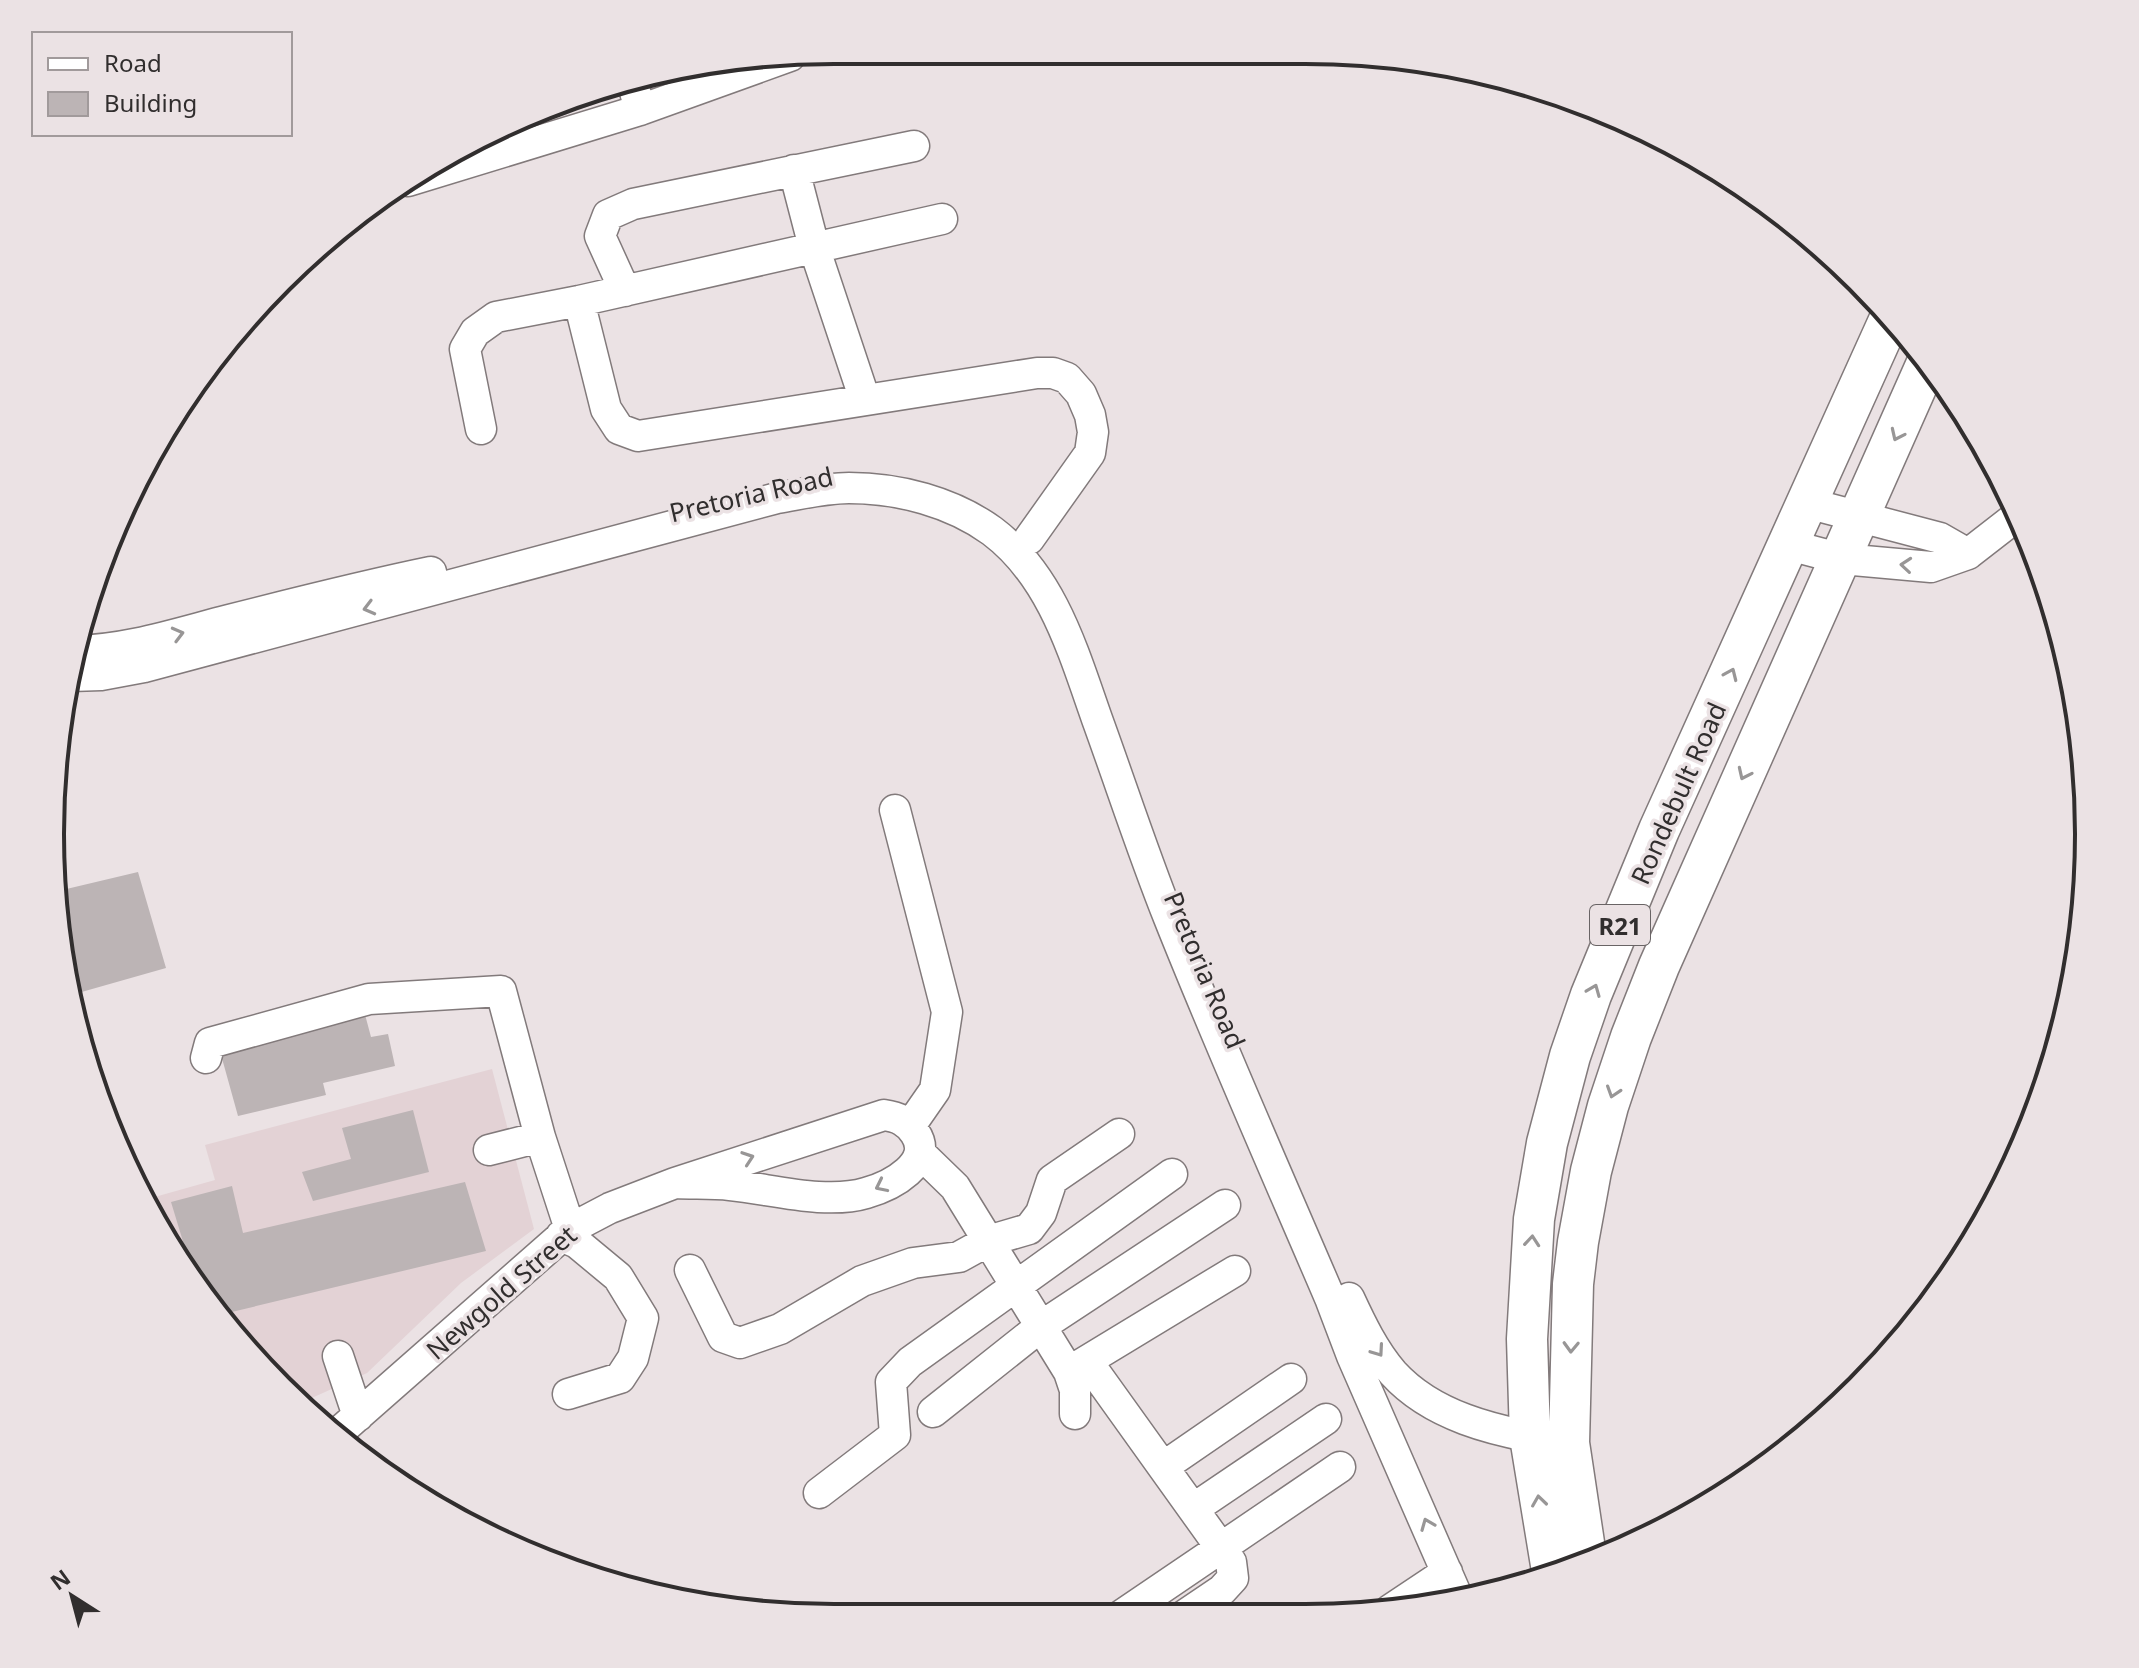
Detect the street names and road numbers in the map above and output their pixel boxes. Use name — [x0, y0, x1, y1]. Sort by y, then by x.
street label: Pretoria Road — [666, 458, 836, 530]
street label: Rondebult Road — [1622, 696, 1734, 890]
street label: Pretoria Road — [1156, 886, 1254, 1054]
road number: R21 — [1590, 905, 1650, 945]
street label: Newgold Street — [418, 1217, 584, 1367]

